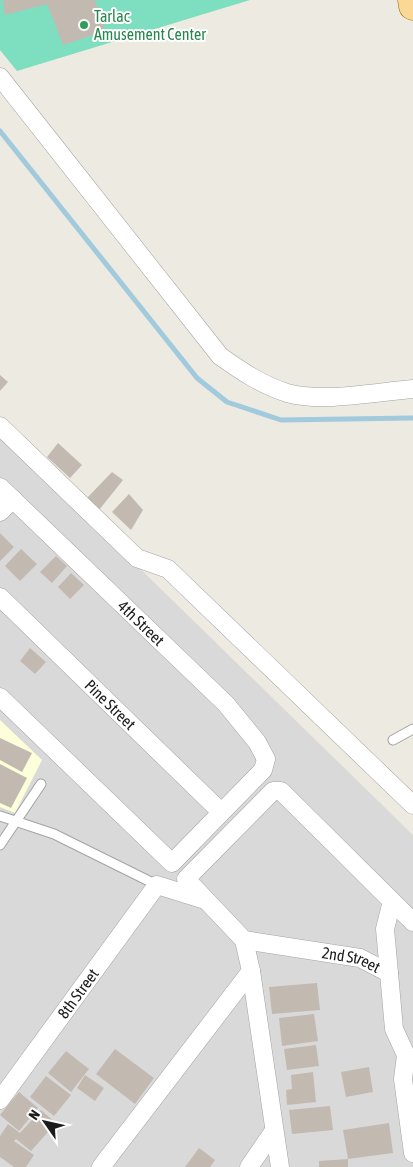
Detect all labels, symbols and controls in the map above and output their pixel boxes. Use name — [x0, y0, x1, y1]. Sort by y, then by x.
place label: Tarlac Amusement Center — [94, 7, 206, 43]
marker: Tarlac Amusement Center — [78, 19, 90, 31]
street label: 4th Street — [114, 596, 169, 649]
street label: Pine Street — [81, 676, 140, 733]
street label: 2nd Street — [321, 943, 384, 976]
street label: 8th Street — [54, 965, 102, 1022]
north arrow — [20, 1097, 70, 1147]
text: N — [25, 1107, 43, 1123]

